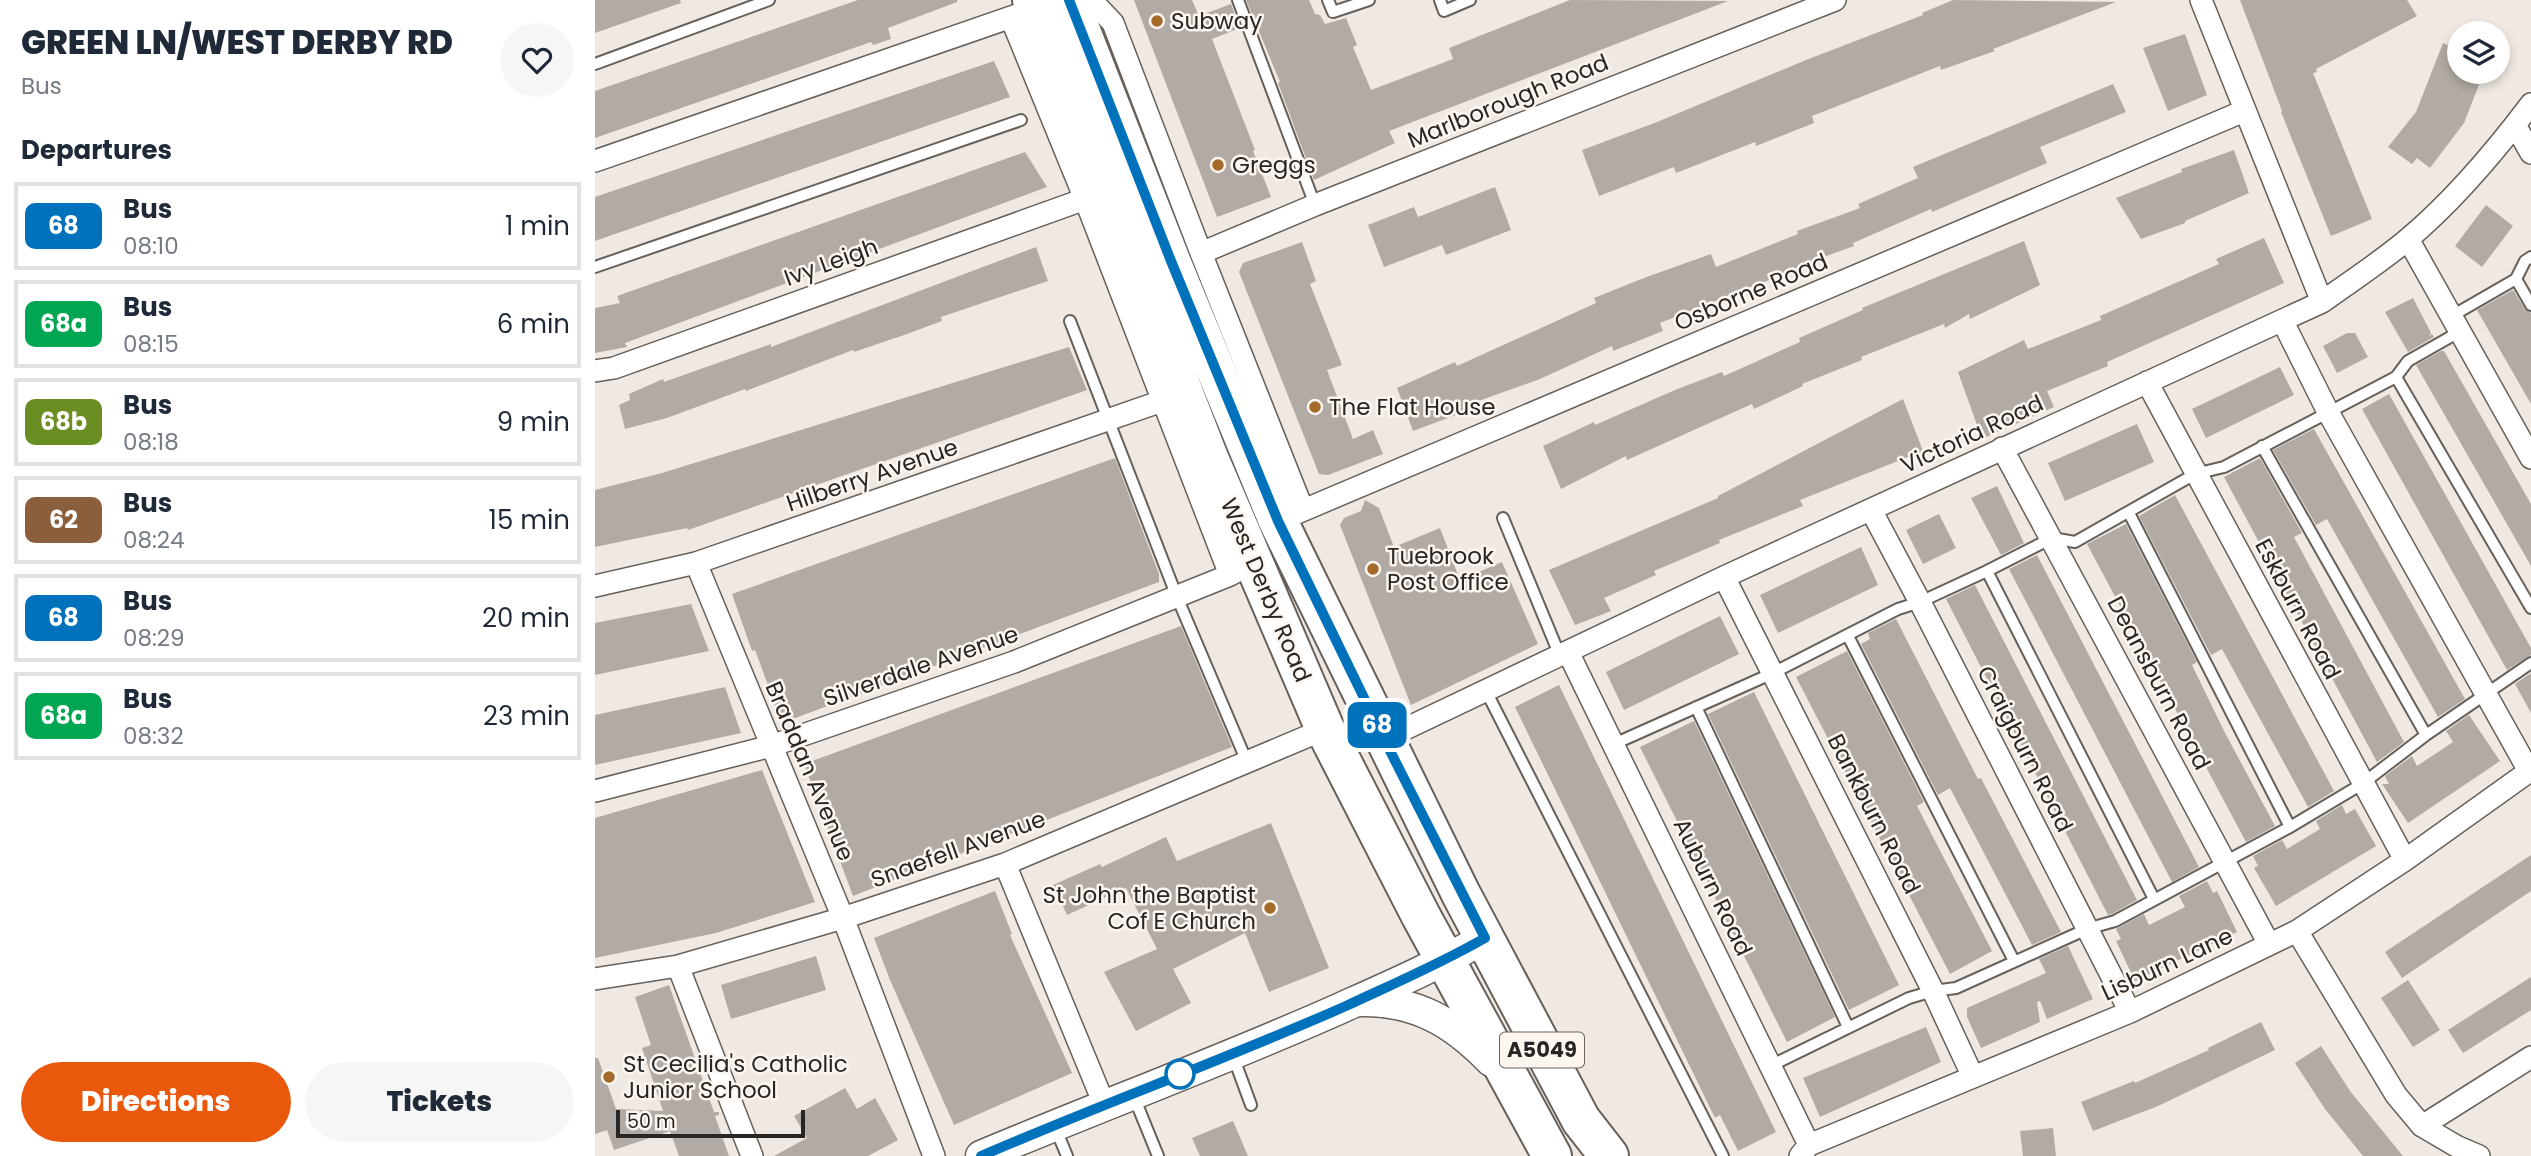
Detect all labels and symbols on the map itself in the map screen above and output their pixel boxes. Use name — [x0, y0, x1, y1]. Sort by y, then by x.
place label: Subway — [1171, 5, 1262, 37]
marker: Subway — [1149, 13, 1165, 29]
street label: Marlborough Road — [1403, 46, 1613, 156]
place label: Greggs — [1232, 149, 1316, 181]
marker: Greggs — [1210, 157, 1226, 173]
street label: Ivy Leigh — [780, 230, 882, 294]
street label: Osborne Road — [1669, 245, 1833, 339]
street label: Victoria Road — [1895, 387, 2049, 481]
place label: The Flat House — [1329, 391, 1496, 423]
marker: The Flat House — [1307, 399, 1323, 415]
street label: Hilberry Avenue — [782, 431, 962, 519]
street label: West Derby Road — [1213, 493, 1319, 687]
street label: Eskburn Road — [2247, 533, 2349, 685]
place label: Tuebrook Post Office — [1387, 540, 1509, 598]
marker: Tuebrook Post Office — [1365, 561, 1381, 577]
street label: Deansburn Road — [2100, 591, 2218, 775]
street label: Silverdale Avenue — [819, 618, 1023, 714]
street label: Craigburn Road — [1969, 660, 2081, 838]
street label: Braddan Avenue — [758, 676, 862, 866]
line badge: 68 — [1345, 702, 1409, 748]
street label: Bankburn Road — [1820, 728, 1928, 900]
street label: Snaefell Avenue — [866, 803, 1050, 895]
street label: Auburn Road — [1666, 813, 1760, 961]
place label: St John the Baptist Cof E Church — [1042, 879, 1256, 937]
marker: St John the Baptist Cof E Church — [1262, 900, 1278, 916]
street label: Lisburn Lane — [2096, 920, 2238, 1008]
road number: A5049 — [1500, 1032, 1584, 1068]
place label: St Cecilia's Catholic Junior School — [623, 1048, 848, 1106]
unlabelled marker — [1165, 1059, 1195, 1089]
marker: St Cecilia's Catholic Junior School — [601, 1069, 617, 1085]
scale bar — [616, 1107, 805, 1139]

